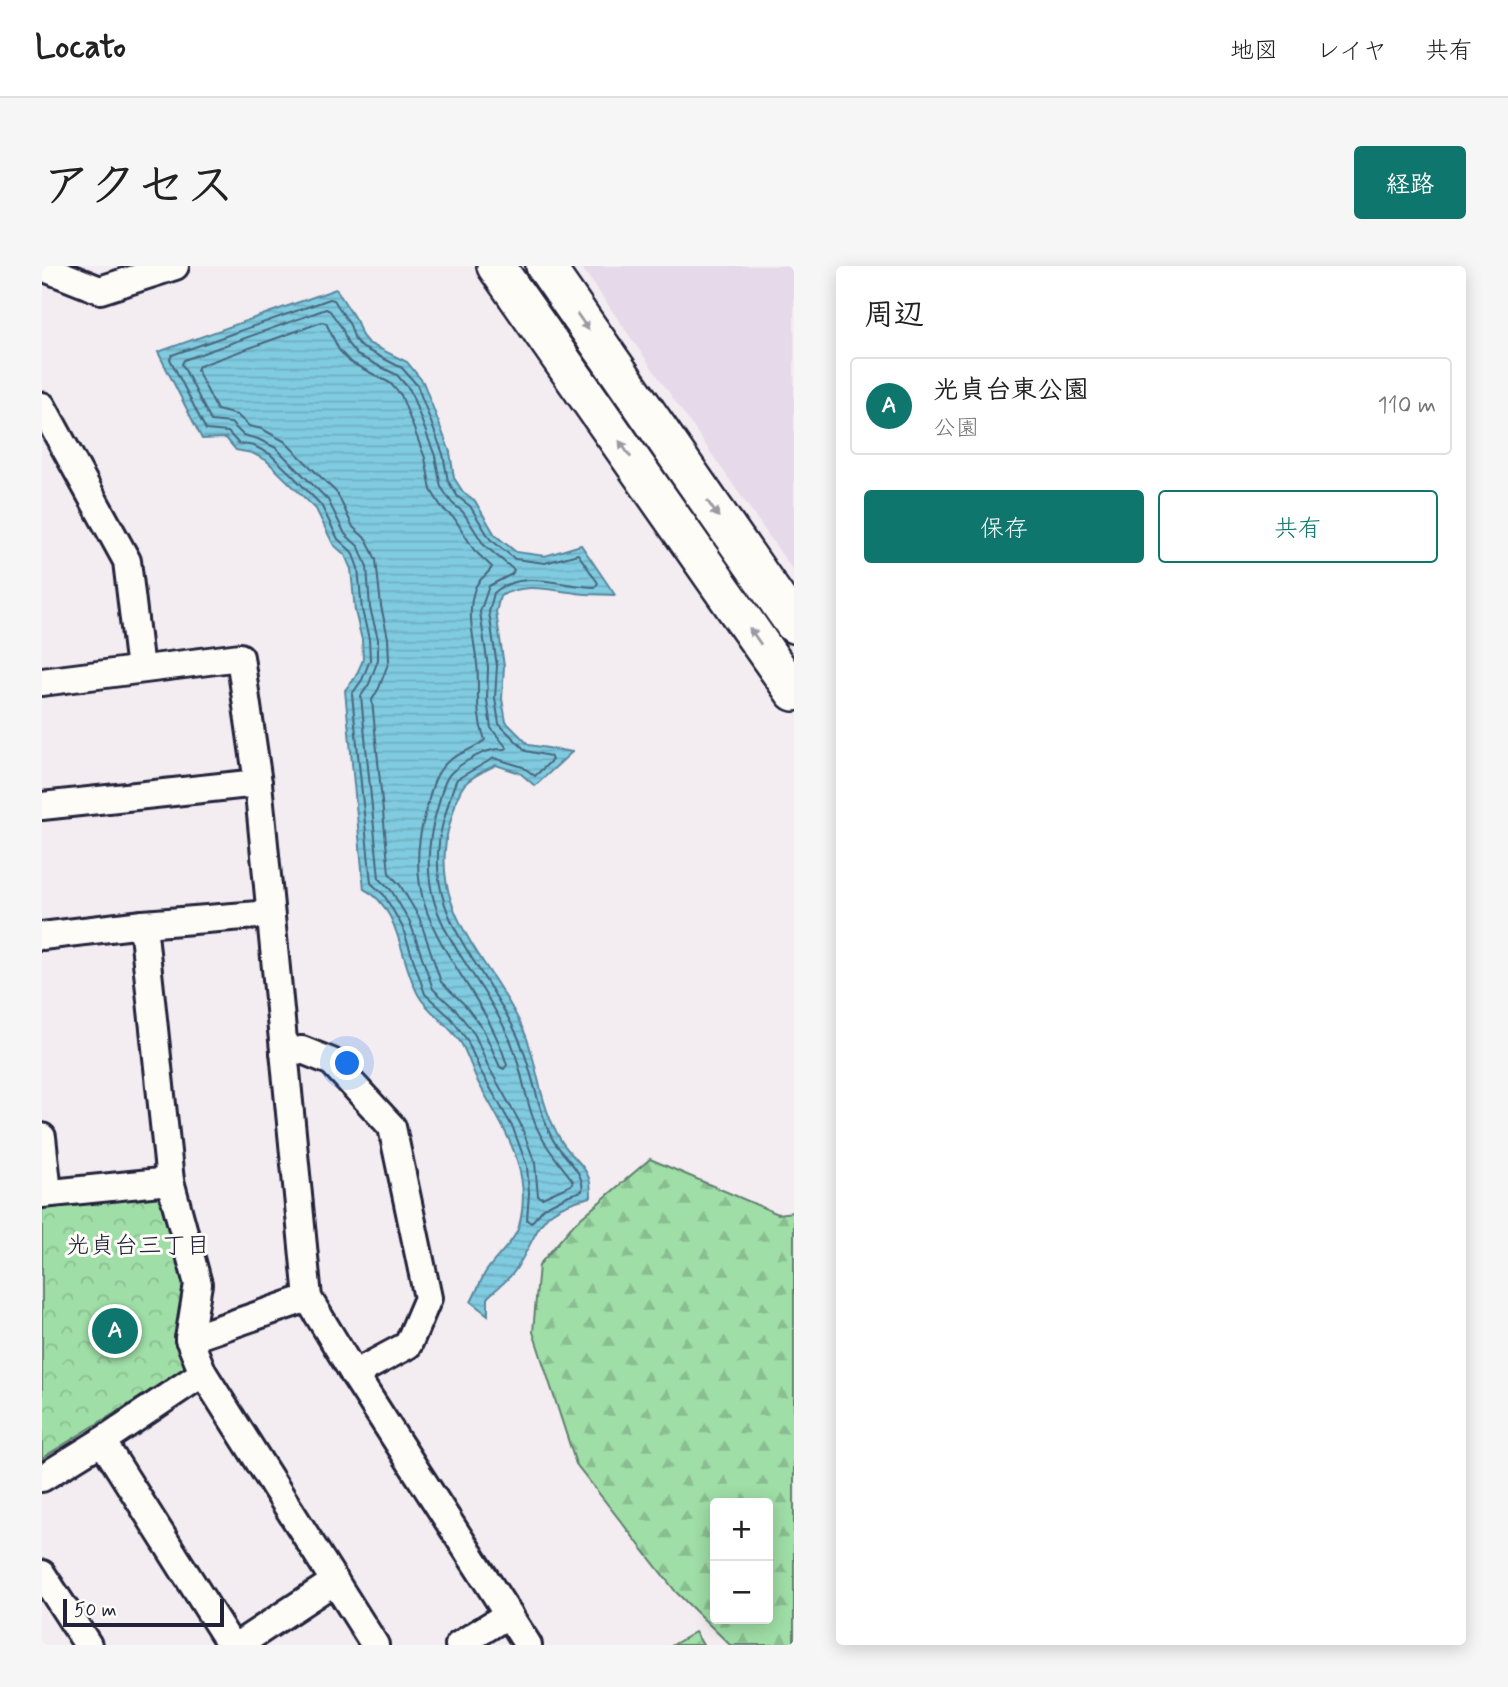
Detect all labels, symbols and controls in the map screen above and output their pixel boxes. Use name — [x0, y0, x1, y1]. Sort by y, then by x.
text: Locato — [35, 26, 126, 70]
text: 地図 — [1230, 36, 1278, 67]
text: レイヤ — [1316, 36, 1387, 67]
text: 共有 — [1425, 36, 1473, 67]
button: 経路 — [1354, 146, 1466, 219]
text: アクセス — [42, 155, 235, 220]
text: 周辺 — [864, 296, 924, 335]
one-way arrow — [576, 313, 590, 331]
text: 光貞台東公園 — [933, 374, 1089, 408]
text: A — [881, 391, 897, 421]
text: 110 m — [1377, 391, 1436, 421]
text: 公園 — [933, 414, 979, 444]
one-way arrow — [618, 440, 632, 458]
button: 保存 — [864, 490, 1144, 563]
button: 共有 — [1158, 490, 1438, 563]
one-way arrow — [706, 500, 720, 518]
one-way arrow — [748, 627, 762, 645]
your location — [330, 1046, 364, 1080]
district label: 光貞台三丁目 — [66, 1231, 210, 1262]
pin: A — [92, 1305, 138, 1357]
map controls — [710, 1498, 773, 1624]
button: + — [710, 1498, 773, 1561]
button: − — [710, 1561, 773, 1624]
scale bar — [63, 1596, 224, 1628]
text: 50 m — [74, 1598, 117, 1623]

